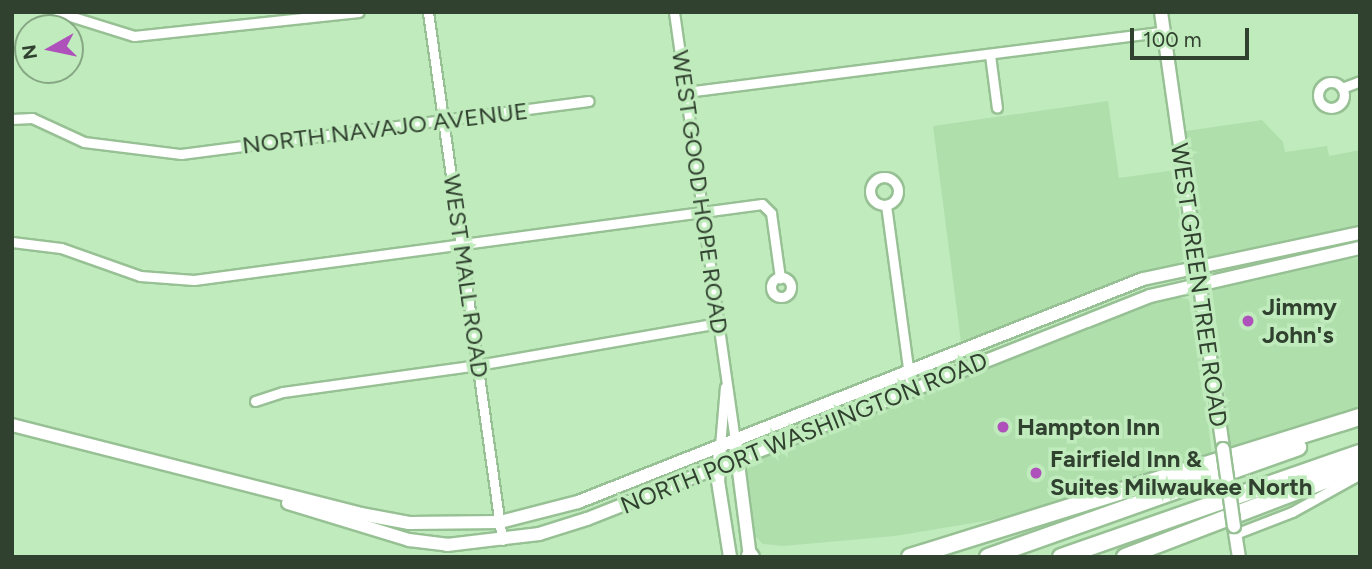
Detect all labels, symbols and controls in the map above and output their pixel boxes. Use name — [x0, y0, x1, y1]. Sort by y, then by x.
north arrow — [14, 14, 84, 84]
scale bar — [1134, 14, 1253, 58]
text: 100 m — [1143, 27, 1202, 52]
text: N — [17, 43, 42, 61]
street label: WEST GOOD HOPE ROAD — [666, 48, 734, 336]
street label: NORTH NAVAJO AVENUE — [240, 96, 530, 160]
street label: WEST GREEN TREE ROAD — [1165, 141, 1233, 429]
street label: WEST MALL ROAD — [437, 172, 495, 380]
place label: Jimmy John's — [1262, 293, 1337, 349]
marker: Jimmy John's — [1240, 313, 1256, 329]
street label: NORTH PORT WASHINGTON ROAD — [616, 346, 992, 520]
place label: Hampton Inn — [1017, 413, 1160, 441]
marker: Hampton Inn — [995, 419, 1011, 435]
place label: Fairfield Inn & Suites Milwaukee North — [1050, 445, 1312, 501]
marker: Fairfield Inn & Suites Milwaukee North — [1028, 465, 1044, 481]

